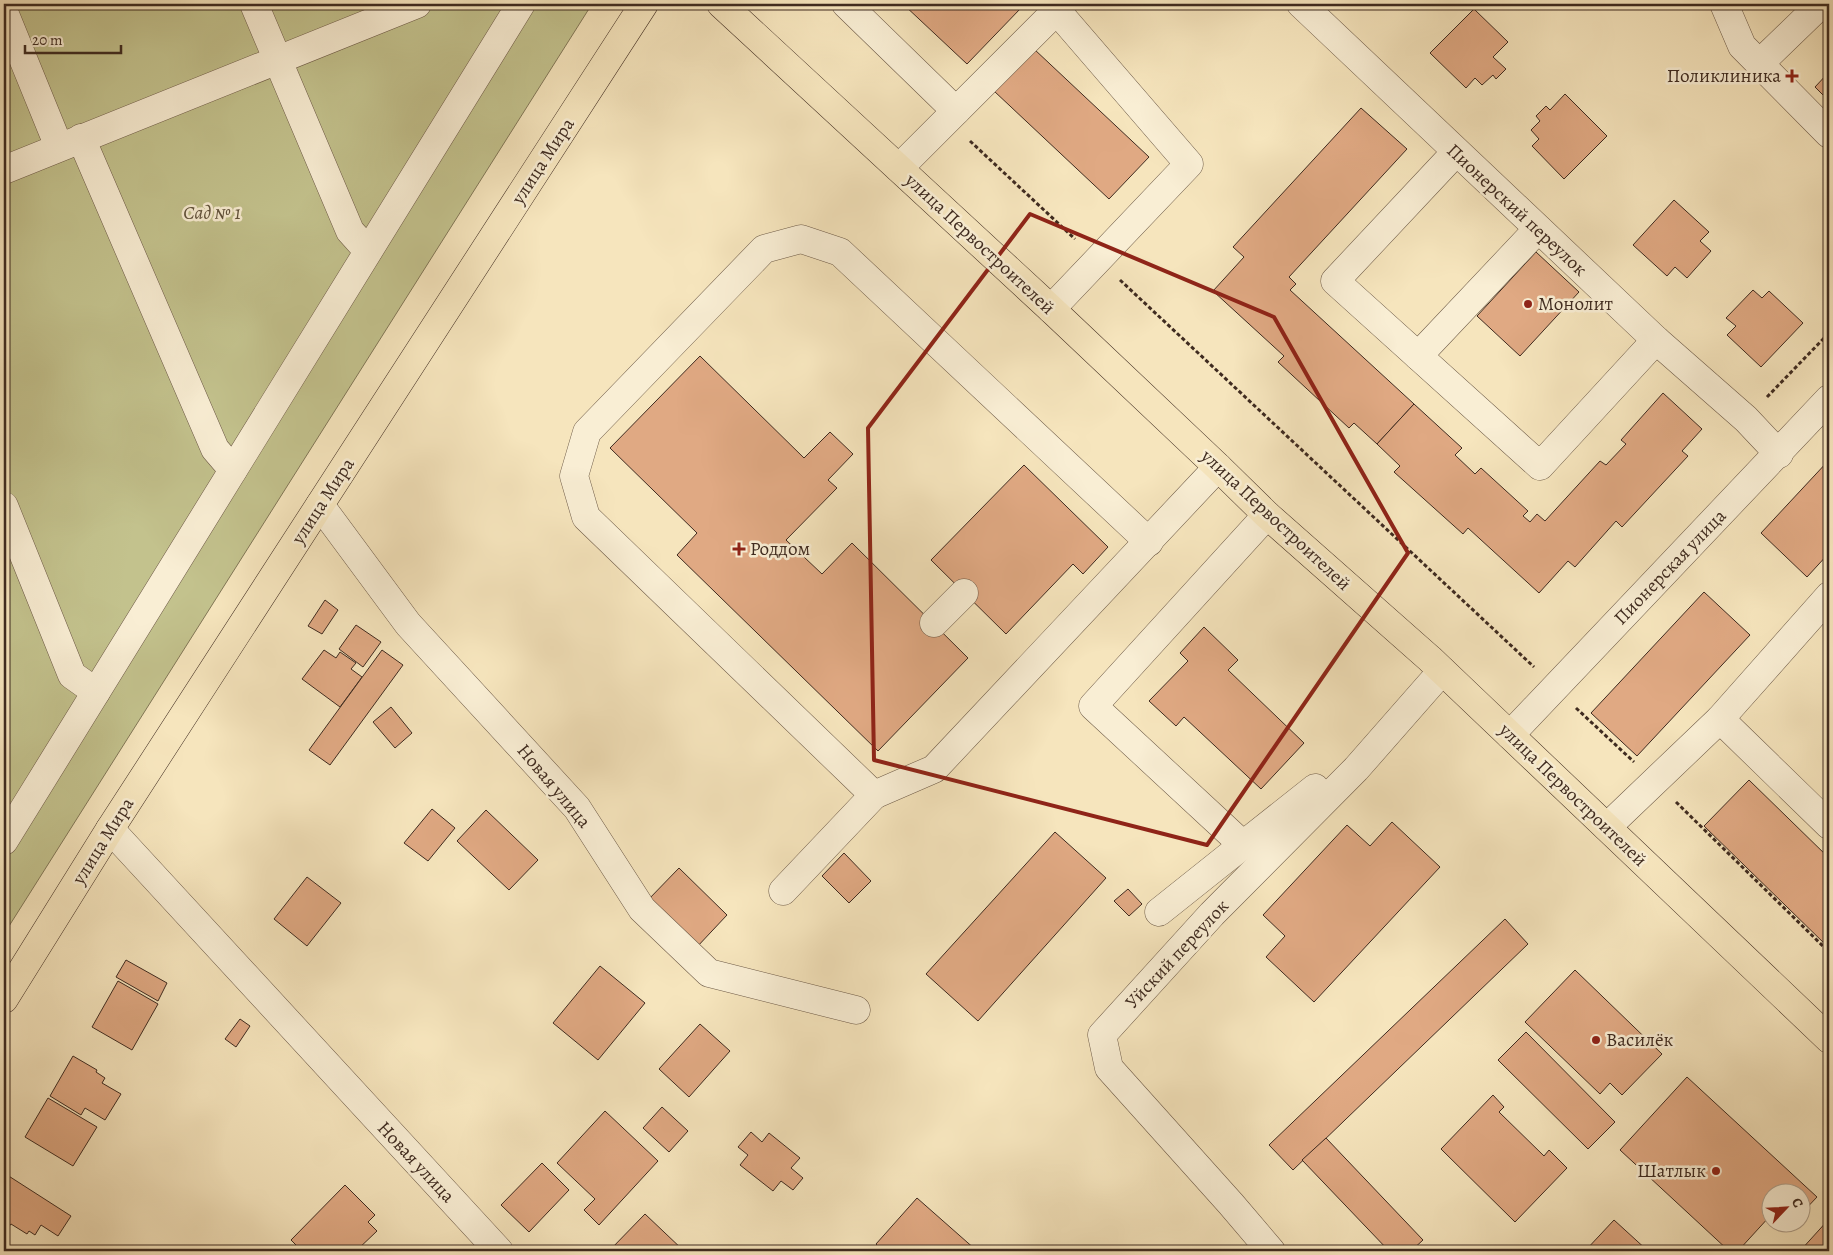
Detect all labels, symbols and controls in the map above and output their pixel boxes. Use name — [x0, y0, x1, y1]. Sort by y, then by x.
scale bar — [25, 22, 121, 54]
text: 20 m — [32, 30, 63, 50]
place label: Поликлиника — [1667, 63, 1781, 89]
marker: Поликлиника — [1785, 69, 1799, 83]
street label: улица Мира — [505, 113, 581, 210]
street label: Пионерский переулок — [1441, 138, 1593, 282]
street label: улица Первостроителей — [899, 167, 1061, 320]
park label: Сад № 1 — [183, 200, 241, 226]
place label: Монолит — [1538, 291, 1614, 317]
marker: Монолит — [1522, 298, 1534, 310]
street label: улица Первостроителей — [1195, 443, 1357, 596]
street label: улица Мира — [285, 453, 361, 550]
street label: Пионерская улица — [1608, 503, 1732, 631]
place label: Роддом — [750, 536, 810, 562]
marker: Роддом — [732, 542, 746, 556]
street label: улица Первостроителей — [1493, 717, 1653, 873]
street label: Новая улица — [511, 738, 597, 834]
street label: улица Мира — [65, 792, 140, 890]
street label: Уйский переулок — [1119, 893, 1235, 1014]
place label: Василёк — [1606, 1027, 1674, 1053]
marker: Василёк — [1590, 1034, 1602, 1046]
street label: Новая улица — [371, 1116, 461, 1209]
place label: Шатлык — [1637, 1158, 1706, 1184]
marker: Шатлык — [1710, 1165, 1722, 1177]
north arrow — [1760, 1182, 1810, 1232]
text: С — [1787, 1195, 1808, 1211]

